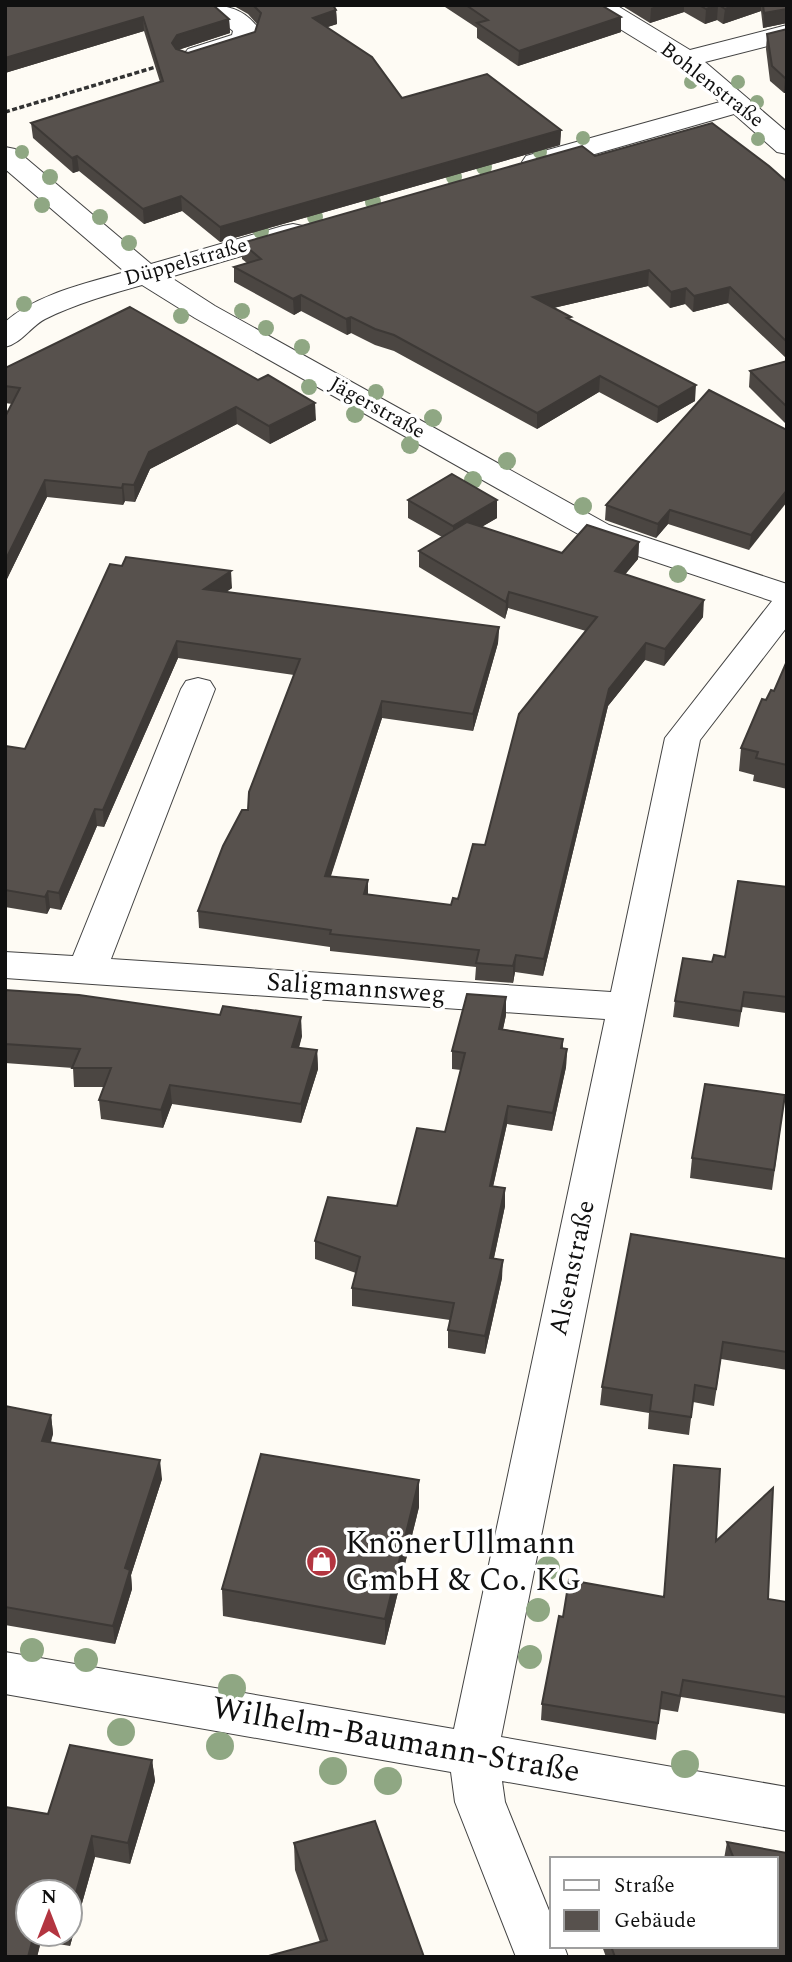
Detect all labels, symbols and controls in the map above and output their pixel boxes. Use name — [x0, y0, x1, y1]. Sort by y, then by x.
street label: Bohlenstraße — [653, 34, 771, 136]
street label: Düppelstraße — [121, 229, 251, 295]
street label: Jägerstraße — [323, 368, 431, 448]
street label: Saligmannsweg — [265, 962, 447, 1014]
street label: Alsenstraße — [538, 1196, 606, 1340]
place label: KnönerUllmann GmbH & Co. KG — [345, 1519, 581, 1605]
shop icon: KnönerUllmann GmbH & Co. KG — [305, 1544, 339, 1578]
street label: Wilhelm-Baumann-Straße — [208, 1683, 584, 1797]
legend — [550, 1857, 778, 1948]
text: Straße — [614, 1870, 675, 1902]
north arrow — [14, 1878, 84, 1948]
text: N — [41, 1883, 57, 1912]
text: Gebäude — [614, 1905, 696, 1937]

